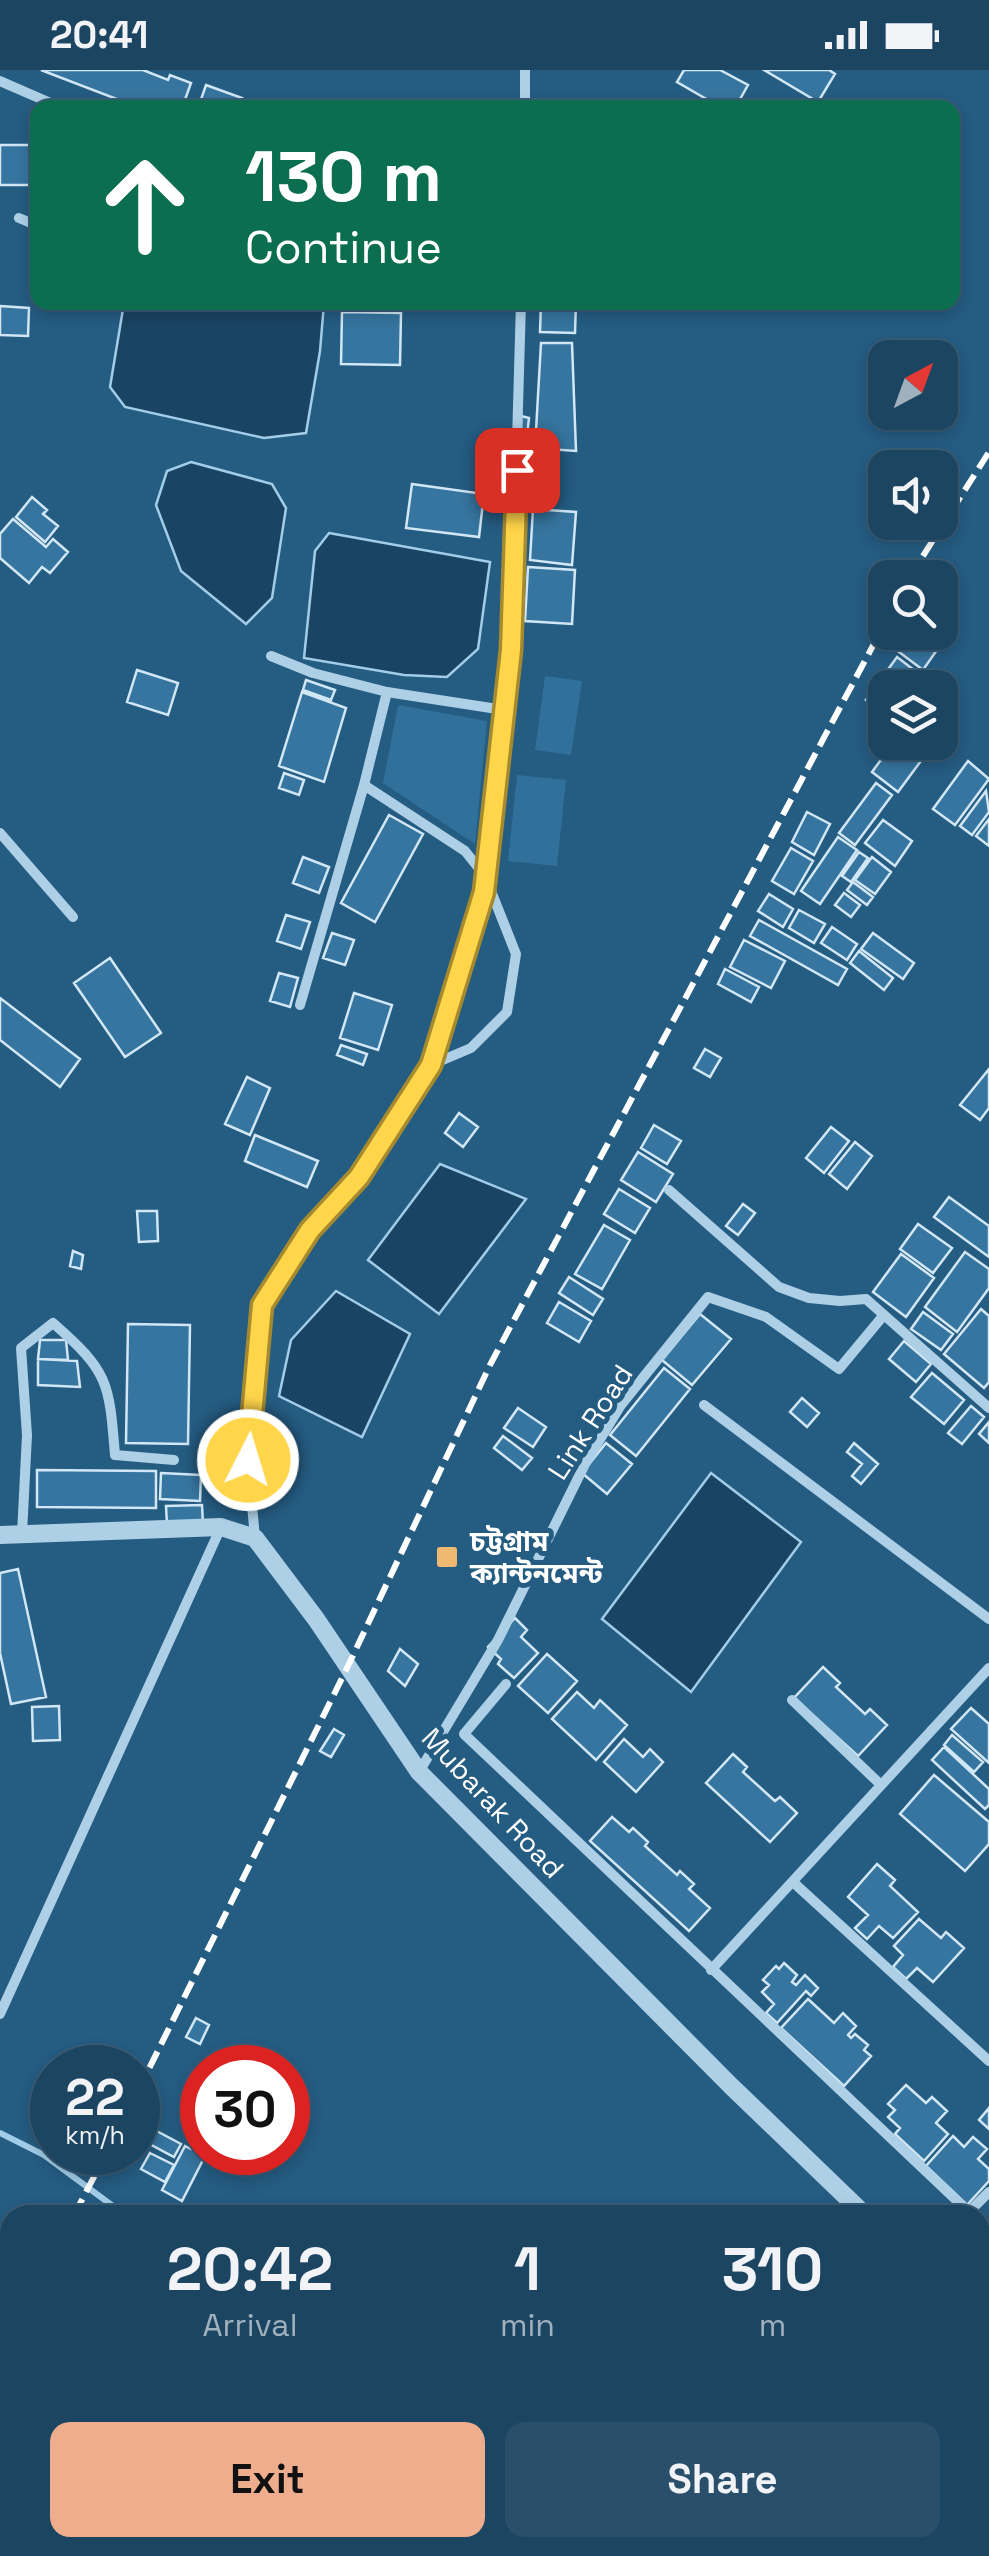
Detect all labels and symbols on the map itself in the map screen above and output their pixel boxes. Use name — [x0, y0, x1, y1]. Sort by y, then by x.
north arrow — [868, 340, 958, 430]
pin — [475, 428, 560, 513]
street label: Link Road — [539, 1358, 641, 1486]
position arrow — [196, 1408, 300, 1512]
place label: চট্টগ্রাম ক্যান্টনমেন্ট — [469, 1523, 603, 1591]
marker: চট্টগ্রাম ক্যান্টনমেন্ট — [434, 1544, 460, 1570]
street label: Mubarak Road — [414, 1720, 572, 1886]
speed limit sign: 30 — [180, 2045, 310, 2175]

